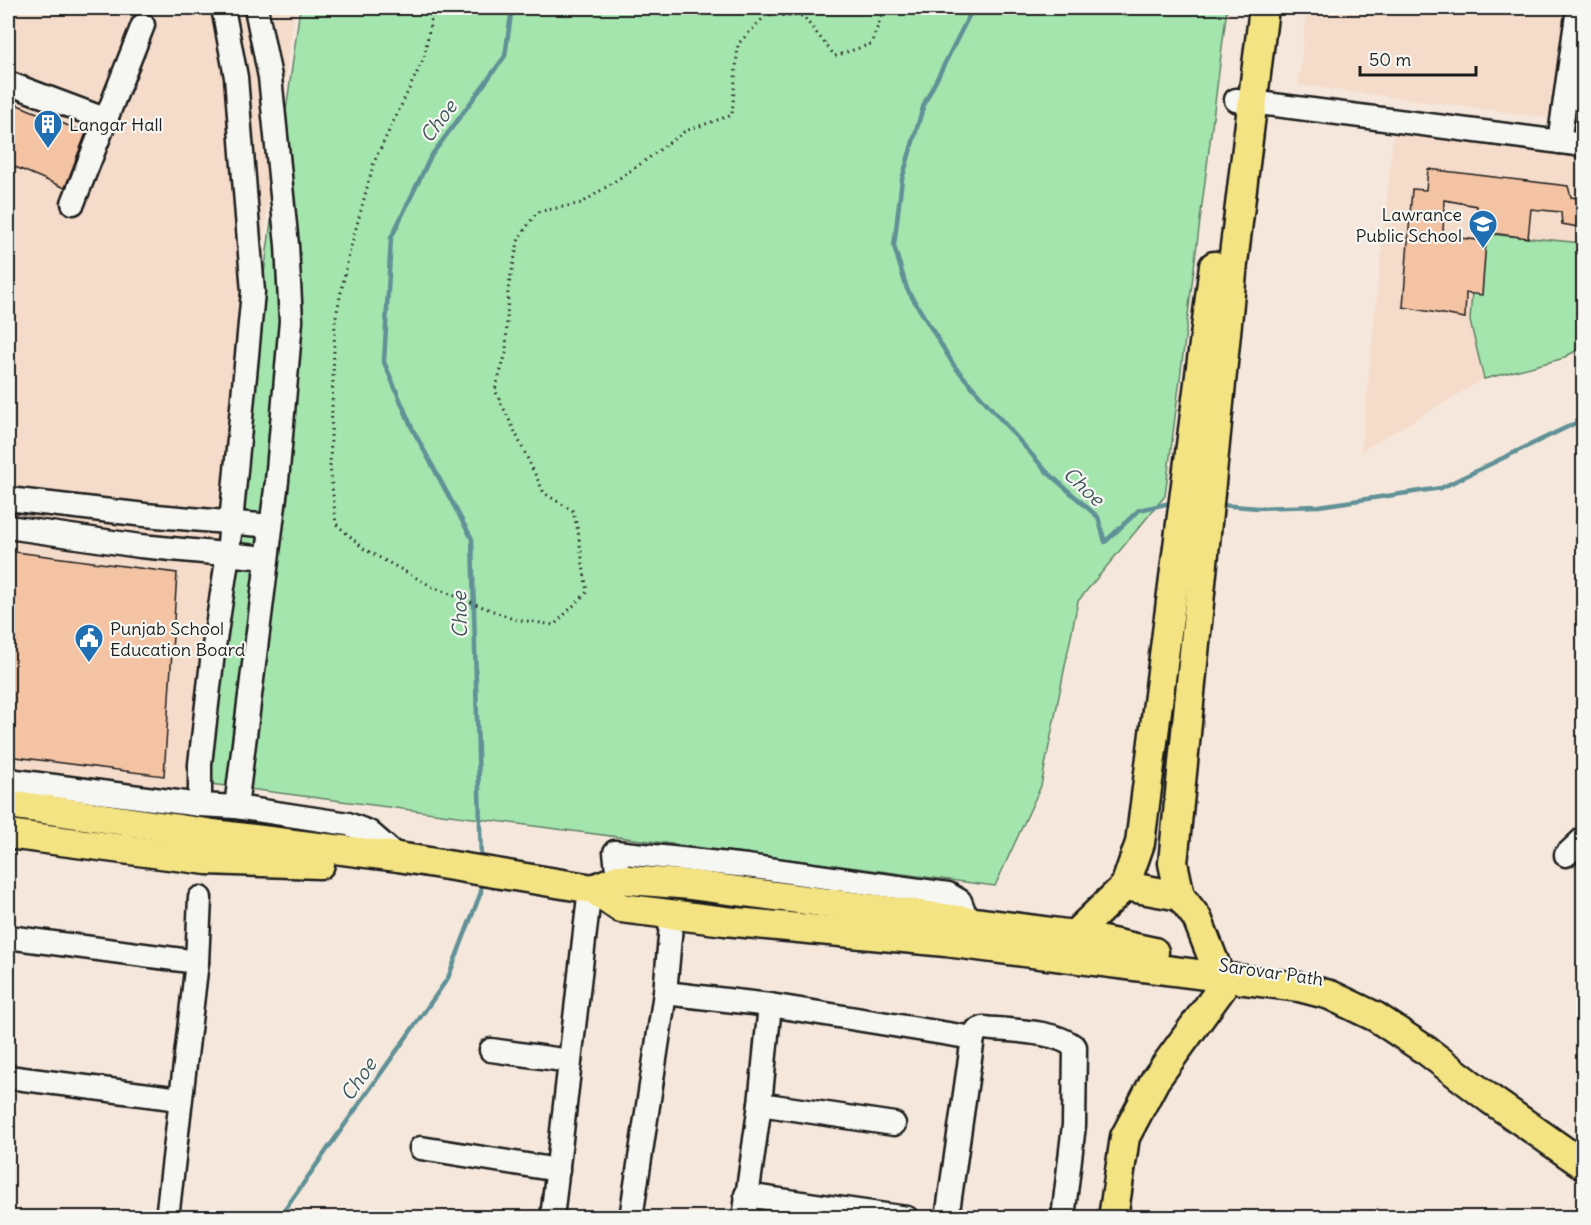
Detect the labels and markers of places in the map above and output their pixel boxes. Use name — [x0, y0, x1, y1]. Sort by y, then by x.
building icon: Langar Hall — [32, 108, 64, 150]
place label: Langar Hall — [69, 113, 163, 136]
place label: Lawrance Public School — [1355, 203, 1462, 247]
school or university icon: Lawrance Public School — [1467, 208, 1499, 250]
place label: Punjab School Education Board — [110, 617, 246, 661]
public building icon: Punjab School Education Board — [73, 622, 105, 664]

